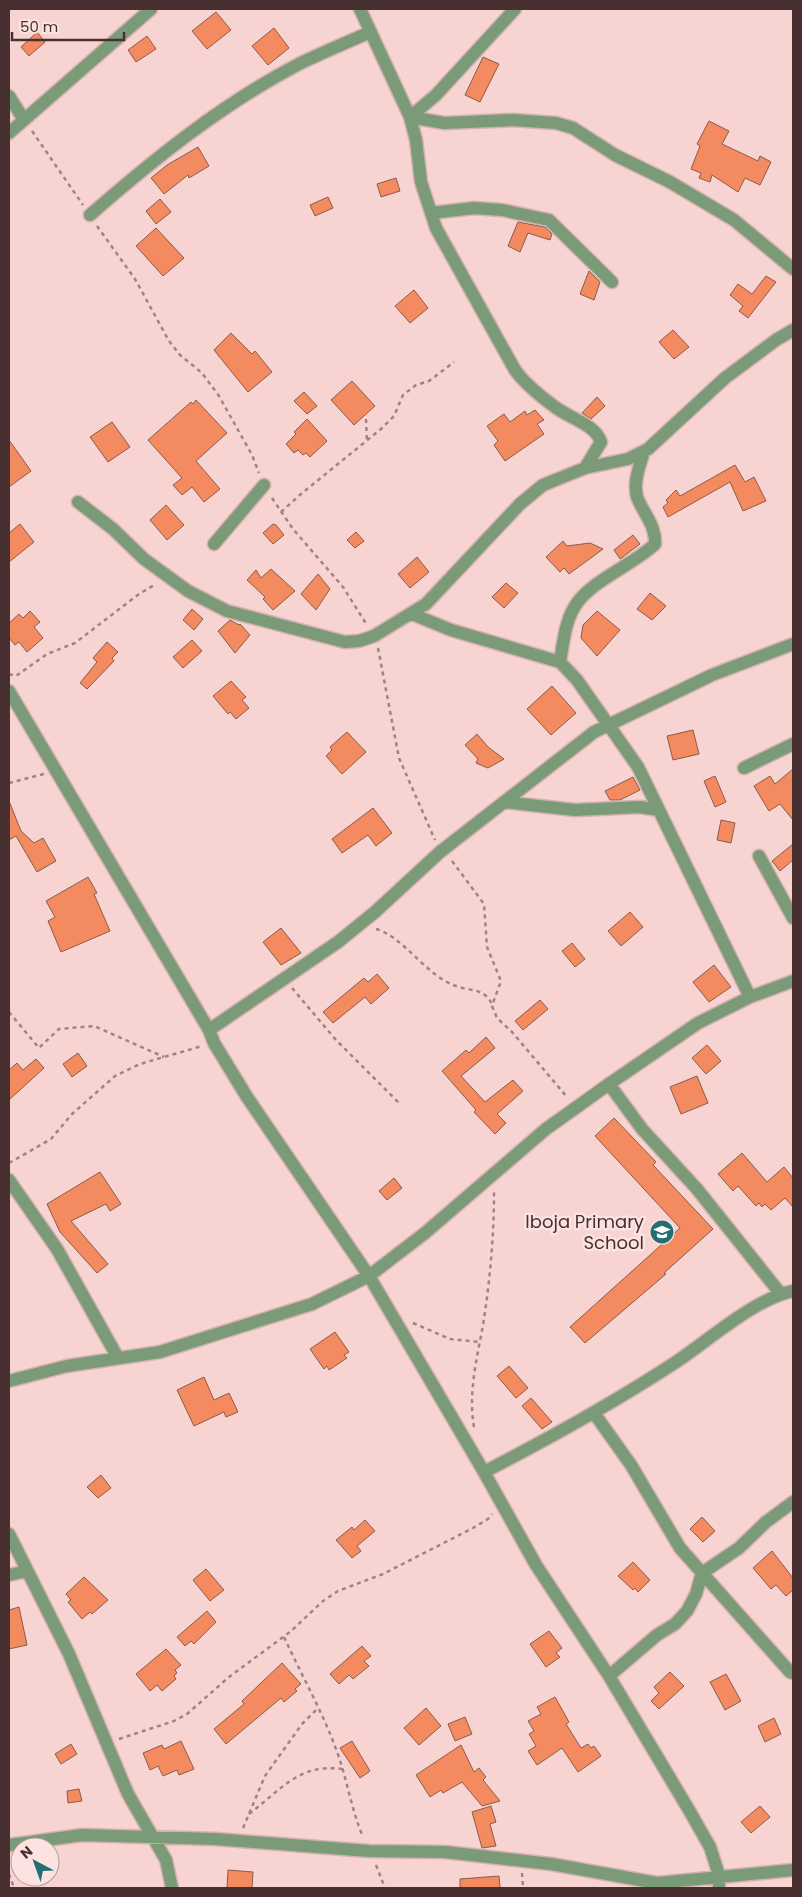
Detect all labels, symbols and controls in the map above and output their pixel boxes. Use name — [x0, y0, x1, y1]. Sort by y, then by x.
scale bar — [12, 10, 125, 42]
text: 50 m — [20, 16, 58, 37]
place label: Iboja Primary School — [525, 1209, 644, 1255]
school or university icon: Iboja Primary School — [649, 1219, 675, 1245]
north arrow — [10, 1837, 60, 1887]
text: N — [16, 1841, 37, 1863]

